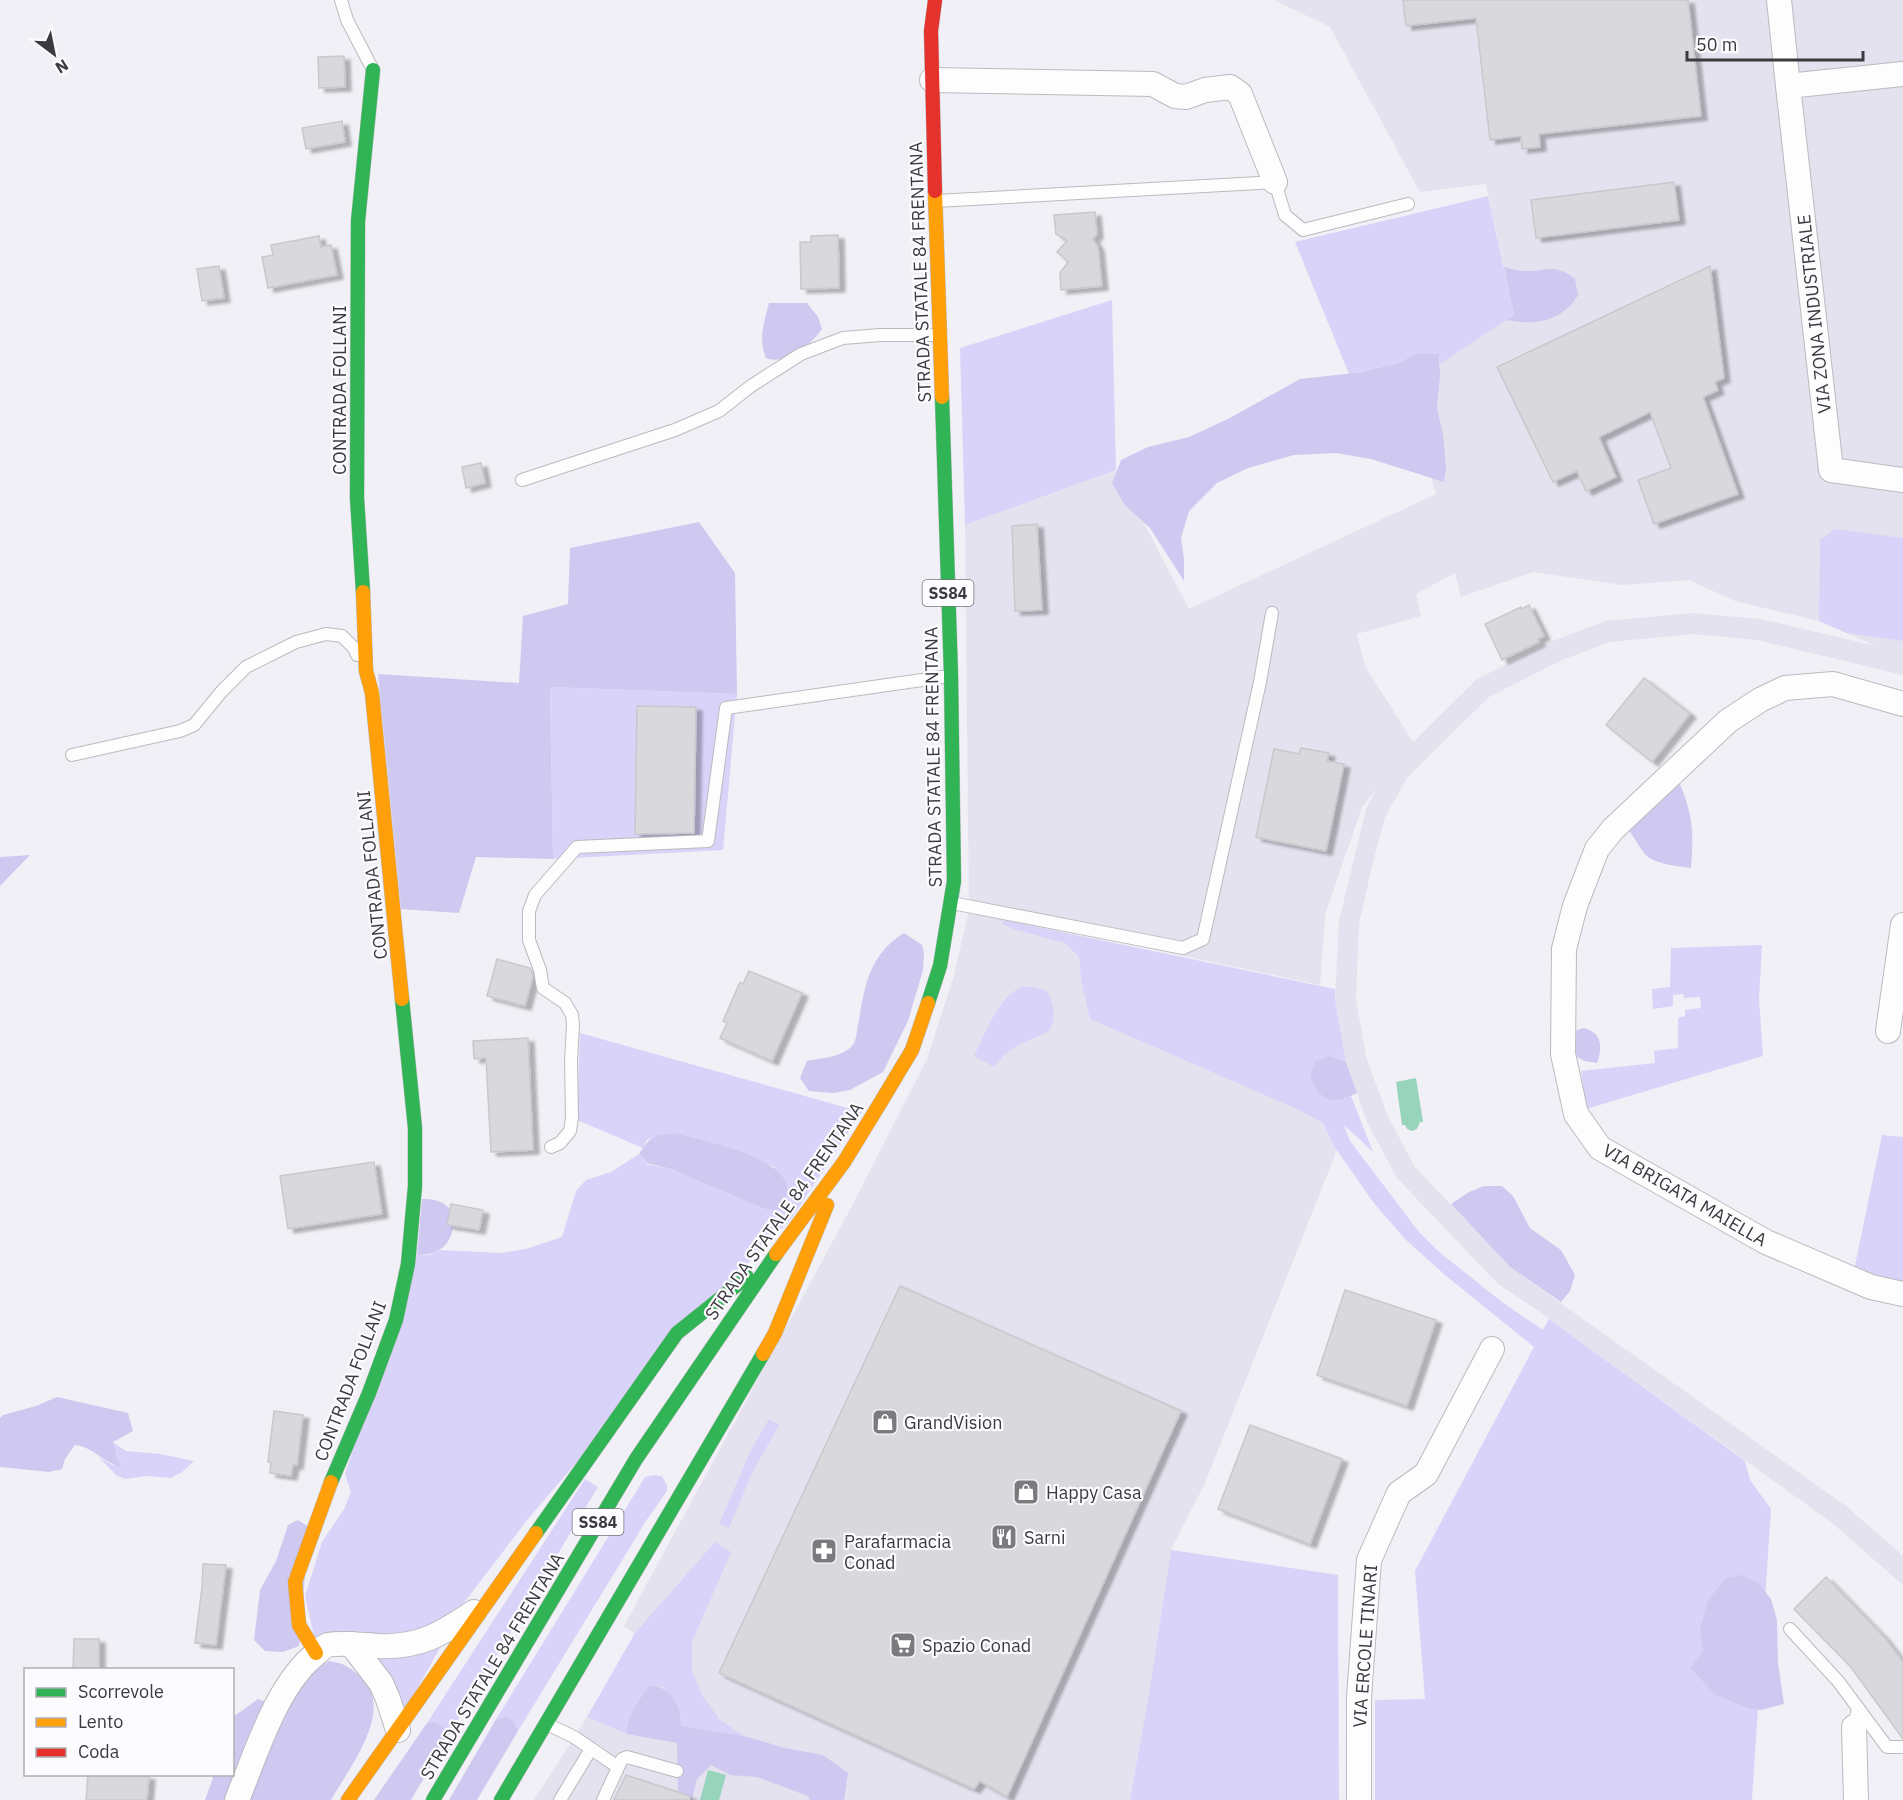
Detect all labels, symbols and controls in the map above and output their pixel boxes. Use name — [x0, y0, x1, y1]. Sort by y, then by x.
north arrow — [24, 24, 84, 84]
scale bar — [1687, 24, 1862, 62]
text: 50 m — [1696, 33, 1738, 56]
text: N — [52, 55, 72, 78]
street label: STRADA STATALE 84 FRENTANA — [904, 141, 936, 403]
street label: VIA ZONA INDUSTRIALE — [1792, 213, 1836, 415]
street label: CONTRADA FOLLANI — [328, 305, 351, 475]
road number: SS84 — [922, 580, 974, 606]
street label: STRADA STATALE 84 FRENTANA — [919, 626, 947, 888]
street label: CONTRADA FOLLANI — [352, 789, 392, 961]
street label: STRADA STATALE 84 FRENTANA — [700, 1097, 869, 1324]
street label: VIA BRIGATA MAIELLA — [1599, 1139, 1772, 1252]
street label: CONTRADA FOLLANI — [309, 1298, 391, 1464]
shop icon: GrandVision — [870, 1407, 900, 1437]
place label: GrandVision — [904, 1411, 1002, 1434]
shop icon: Happy Casa — [1011, 1477, 1041, 1507]
place label: Happy Casa — [1046, 1481, 1142, 1504]
road number: SS84 — [572, 1509, 624, 1535]
restaurant icon: Sarni — [989, 1522, 1019, 1552]
place label: Sarni — [1024, 1526, 1065, 1549]
place label: Parafarmacia Conad — [844, 1530, 951, 1574]
pharmacy icon: Parafarmacia Conad — [809, 1536, 839, 1566]
street label: STRADA STATALE 84 FRENTANA — [415, 1548, 569, 1784]
street label: VIA ERCOLE TINARI — [1348, 1564, 1382, 1728]
supermarket icon: Spazio Conad — [888, 1630, 918, 1660]
place label: Spazio Conad — [922, 1634, 1031, 1657]
legend — [24, 1668, 234, 1776]
text: Scorrevole — [78, 1680, 164, 1703]
text: Lento — [78, 1710, 123, 1733]
text: Coda — [78, 1740, 120, 1763]

